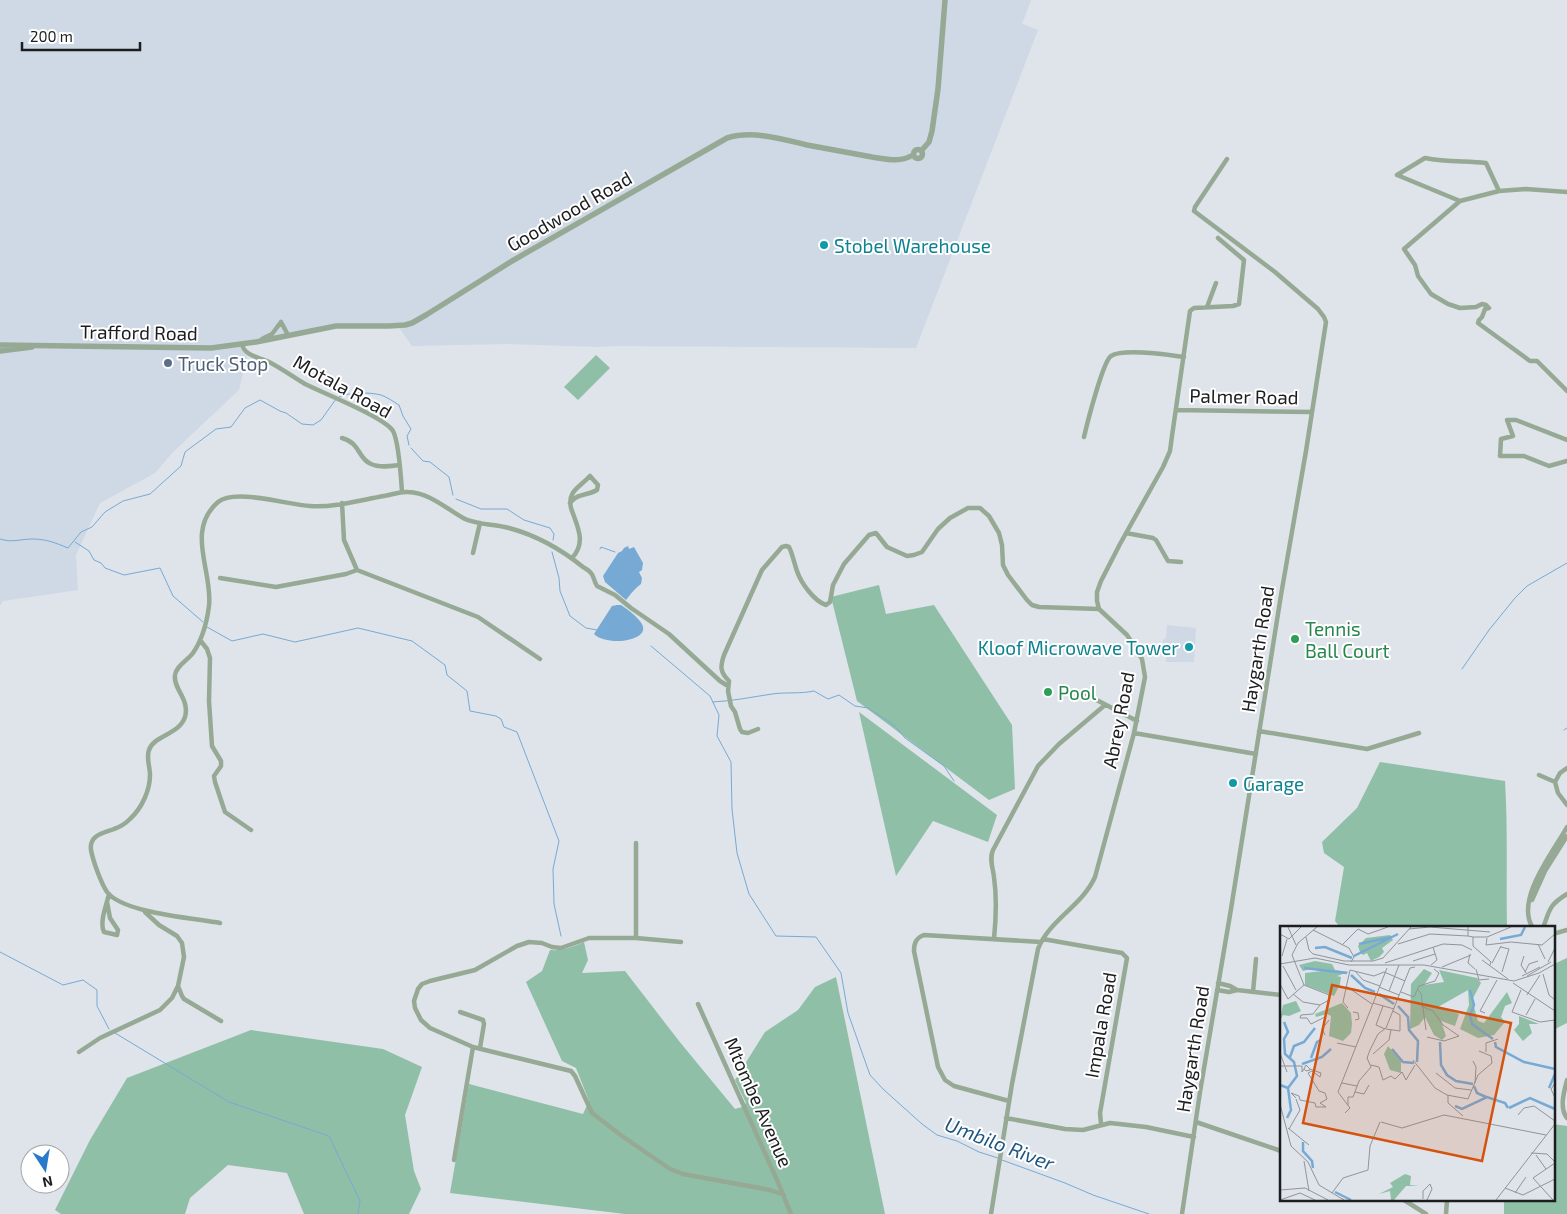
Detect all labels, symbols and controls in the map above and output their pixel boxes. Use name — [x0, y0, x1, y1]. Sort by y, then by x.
scale bar — [22, 20, 140, 52]
text: 200 m — [30, 27, 73, 45]
street label: Goodwood Road — [502, 166, 636, 256]
place label: Stobel Warehouse — [834, 234, 991, 257]
marker: Stobel Warehouse — [818, 239, 830, 251]
street label: Trafford Road — [80, 319, 198, 345]
street label: Motala Road — [290, 349, 396, 423]
place label: Truck Stop — [178, 352, 268, 375]
marker: Truck Stop — [162, 357, 174, 369]
street label: Palmer Road — [1189, 384, 1299, 408]
street label: Haygarth Road — [1236, 584, 1278, 714]
place label: Tennis Ball Court — [1305, 617, 1390, 662]
marker: Tennis Ball Court — [1289, 633, 1301, 645]
place label: Kloof Microwave Tower — [978, 636, 1179, 659]
marker: Kloof Microwave Tower — [1183, 641, 1195, 653]
street label: Abrey Road — [1097, 670, 1139, 770]
place label: Pool — [1058, 681, 1097, 704]
marker: Pool — [1042, 686, 1054, 698]
place label: Garage — [1243, 772, 1304, 795]
marker: Garage — [1227, 777, 1239, 789]
inset map — [1280, 926, 1554, 1202]
street label: Impala Road — [1079, 970, 1121, 1080]
street label: Haygarth Road — [1171, 984, 1213, 1114]
street label: Mtombe Avenue — [720, 1033, 798, 1171]
water label: Umbilo River — [942, 1111, 1059, 1175]
north arrow — [20, 1144, 70, 1194]
text: N — [41, 1173, 55, 1192]

